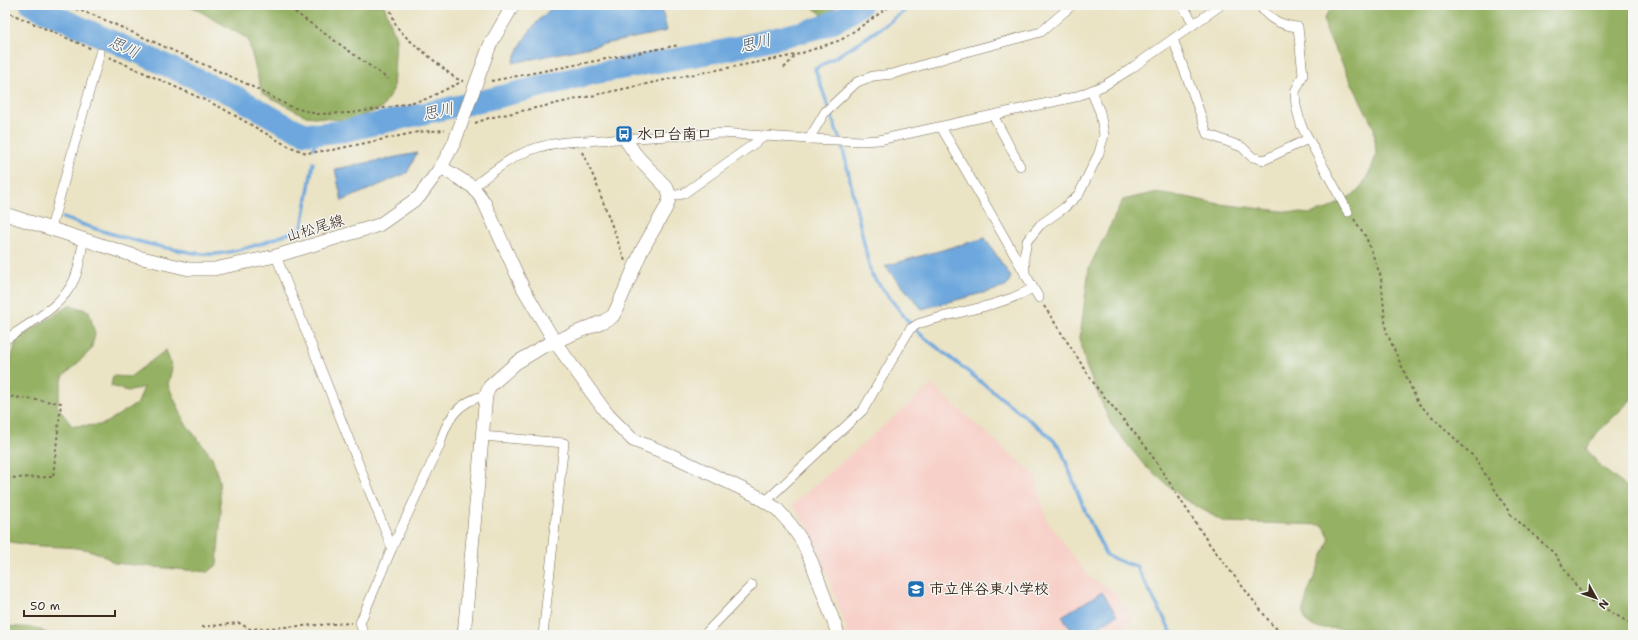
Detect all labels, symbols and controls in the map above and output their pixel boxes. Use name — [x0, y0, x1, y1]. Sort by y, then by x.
water label: 思川 — [737, 29, 773, 57]
water label: 思川 — [105, 31, 143, 63]
water label: 思川 — [420, 97, 456, 125]
bus stop icon: 水口台南口 — [614, 124, 634, 144]
place label: 水口台南口 — [637, 124, 712, 144]
street label: 山松尾線 — [283, 210, 347, 246]
north arrow — [1576, 578, 1616, 618]
school or university icon: 市立伴谷東小学校 — [906, 579, 926, 599]
place label: 市立伴谷東小学校 — [929, 579, 1049, 599]
scale bar — [24, 592, 115, 618]
text: N — [1595, 596, 1612, 612]
text: 50 m — [30, 598, 60, 614]

